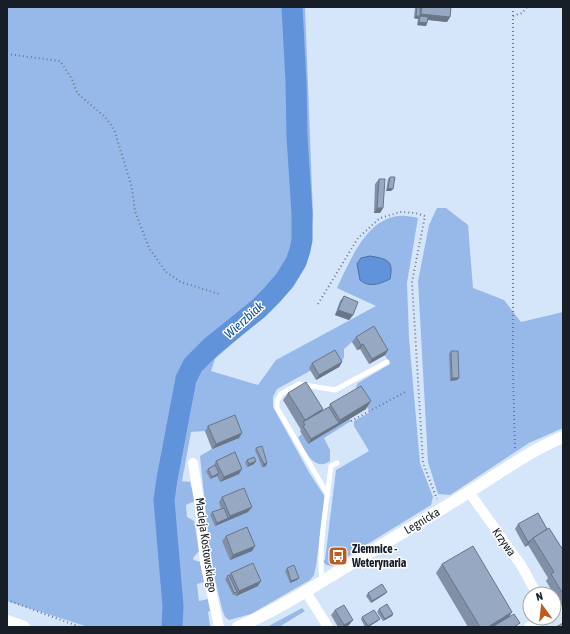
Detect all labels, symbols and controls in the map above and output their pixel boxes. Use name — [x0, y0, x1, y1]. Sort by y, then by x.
water label: Wierzbiak — [221, 298, 267, 342]
street label: Macieja Kostowskiego — [192, 497, 220, 594]
street label: Legnicka — [402, 505, 442, 537]
street label: Krzywa — [489, 525, 519, 559]
place label: Ziemnice - Weterynaria — [351, 542, 407, 570]
bus stop icon: Ziemnice - Weterynaria — [327, 545, 349, 567]
north arrow — [522, 586, 562, 626]
text: N — [535, 590, 544, 603]

